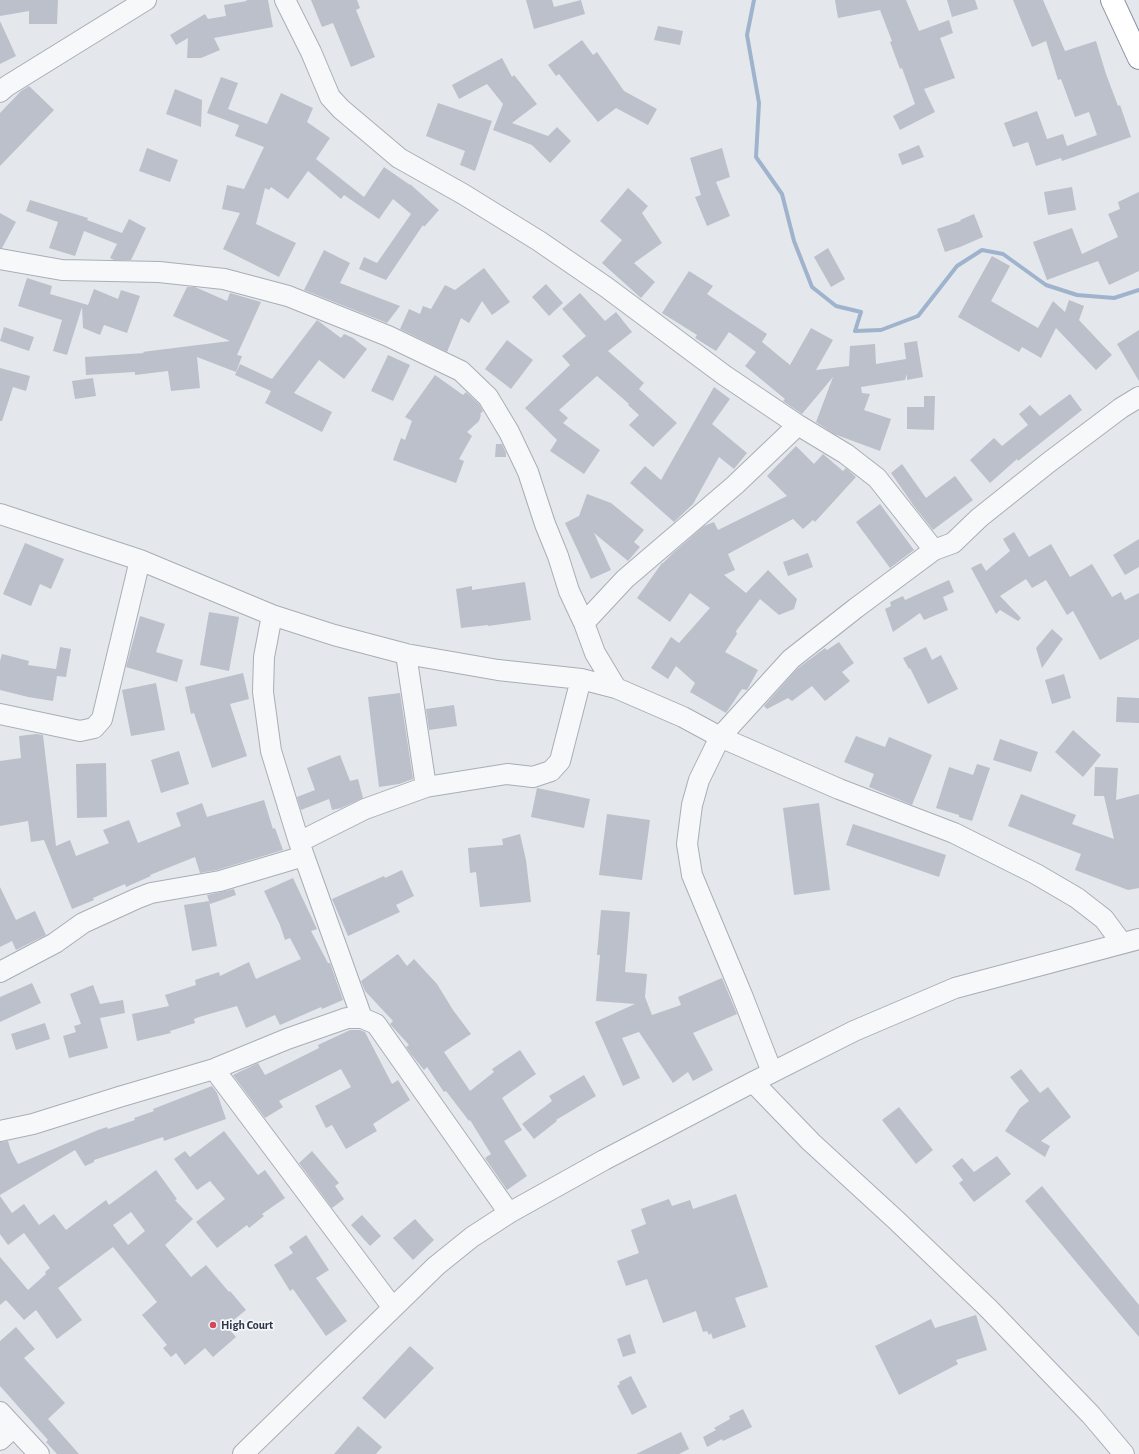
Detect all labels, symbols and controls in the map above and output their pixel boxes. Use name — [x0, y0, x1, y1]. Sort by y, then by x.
place label: High Court — [221, 1318, 273, 1332]
marker: High Court — [208, 1320, 218, 1330]

